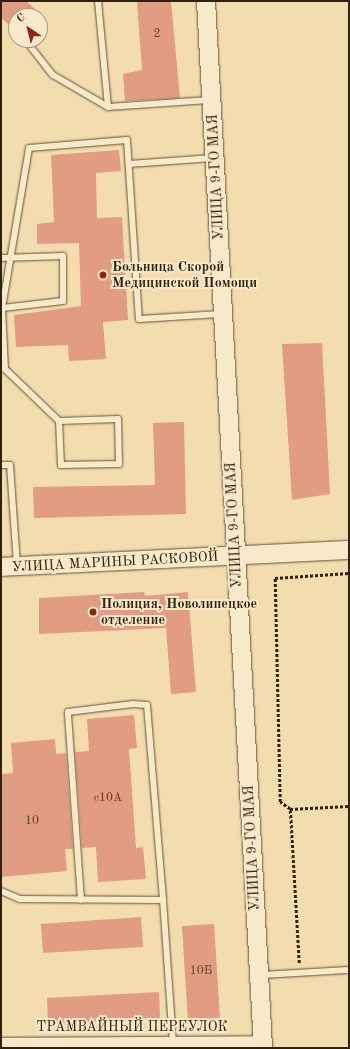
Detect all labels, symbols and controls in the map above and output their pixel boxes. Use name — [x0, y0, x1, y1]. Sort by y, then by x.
north arrow — [8, 8, 48, 48]
text: С — [15, 12, 28, 25]
house number: 2 — [154, 28, 160, 42]
street label: УЛИЦА 9-ГО МАЯ — [204, 114, 228, 240]
place label: Больница Скорой Медицинской Помощи — [112, 259, 257, 292]
marker: Больница Скорой Медицинской Помощи — [97, 269, 109, 281]
street label: УЛИЦА 9-ГО МАЯ — [222, 462, 246, 588]
street label: УЛИЦА МАРИНЫ РАСКОВОЙ — [11, 548, 219, 576]
place label: Полиция, Новолипецкое отделение — [101, 596, 257, 628]
marker: Полиция, Новолипецкое отделение — [88, 607, 98, 617]
street label: УЛИЦА 9-ГО МАЯ — [240, 785, 264, 911]
house number: с10А — [94, 792, 122, 806]
house number: 10 — [25, 815, 39, 829]
house number: 10Б — [190, 965, 212, 979]
street label: ТРАМВАЙНЫЙ ПЕРЕУЛОК — [36, 1019, 228, 1035]

